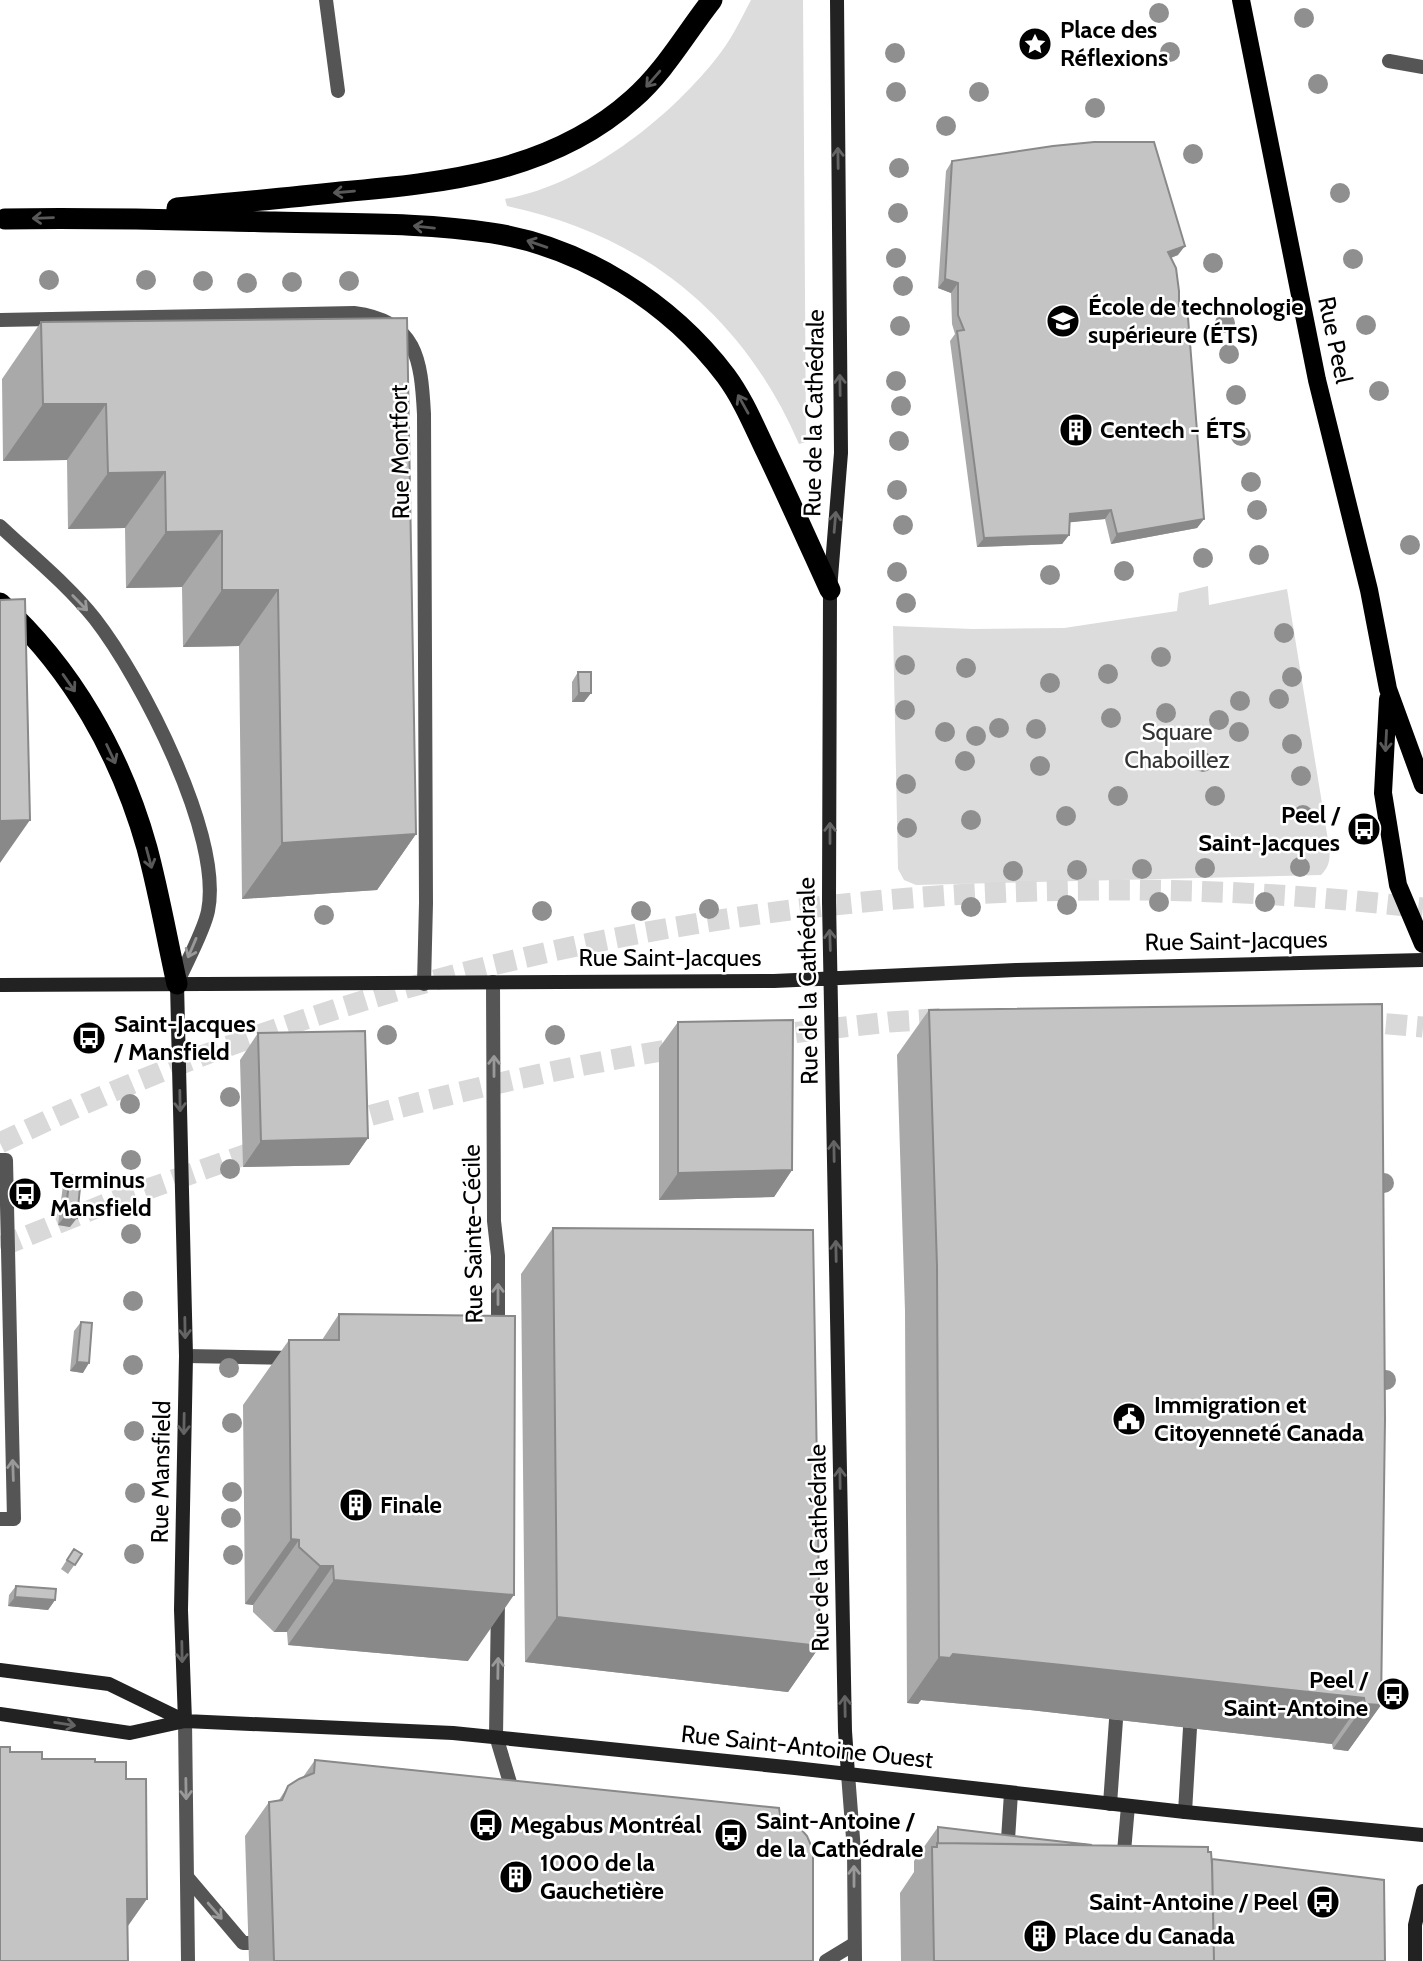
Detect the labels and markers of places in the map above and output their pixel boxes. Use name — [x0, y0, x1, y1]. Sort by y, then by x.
place label: Place des Réflexions — [1060, 15, 1168, 72]
place icon: Place des Réflexions — [1016, 25, 1054, 63]
place label: École de technologie supérieure (ÉTS) — [1088, 292, 1304, 349]
school or university icon: École de technologie supérieure (ÉTS) — [1044, 302, 1082, 340]
building icon: Centech - ÉTS — [1057, 411, 1095, 449]
place label: Centech - ÉTS — [1100, 415, 1246, 444]
place label: Peel / Saint-Jacques — [1198, 800, 1341, 857]
bus stop icon: Peel / Saint-Jacques — [1345, 810, 1383, 848]
place label: Saint-Jacques / Mansfield — [113, 1009, 256, 1066]
bus stop icon: Saint-Jacques / Mansfield — [70, 1019, 108, 1057]
place label: Terminus Mansfield — [50, 1165, 152, 1222]
bus stop icon: Terminus Mansfield — [6, 1175, 44, 1213]
place label: Immigration et Citoyenneté Canada — [1154, 1390, 1364, 1447]
public building icon: Immigration et Citoyenneté Canada — [1110, 1400, 1148, 1438]
building icon: Finale — [337, 1486, 375, 1524]
place label: Finale — [380, 1490, 442, 1519]
place label: Peel / Saint-Antoine — [1224, 1665, 1369, 1722]
bus stop icon: Peel / Saint-Antoine — [1374, 1675, 1412, 1713]
bus stop icon: Megabus Montréal — [467, 1806, 505, 1844]
place label: Saint-Antoine / de la Cathédrale — [756, 1806, 923, 1863]
place label: Megabus Montréal — [510, 1810, 702, 1839]
bus stop icon: Saint-Antoine / de la Cathédrale — [712, 1816, 750, 1854]
place label: 1000 de la Gauchetière — [540, 1848, 664, 1905]
building icon: 1000 de la Gauchetière — [497, 1858, 535, 1896]
bus stop icon: Saint-Antoine / Peel — [1304, 1883, 1342, 1921]
place label: Saint-Antoine / Peel — [1089, 1887, 1298, 1916]
building icon: Place du Canada — [1021, 1917, 1059, 1955]
place label: Place du Canada — [1064, 1921, 1235, 1950]

